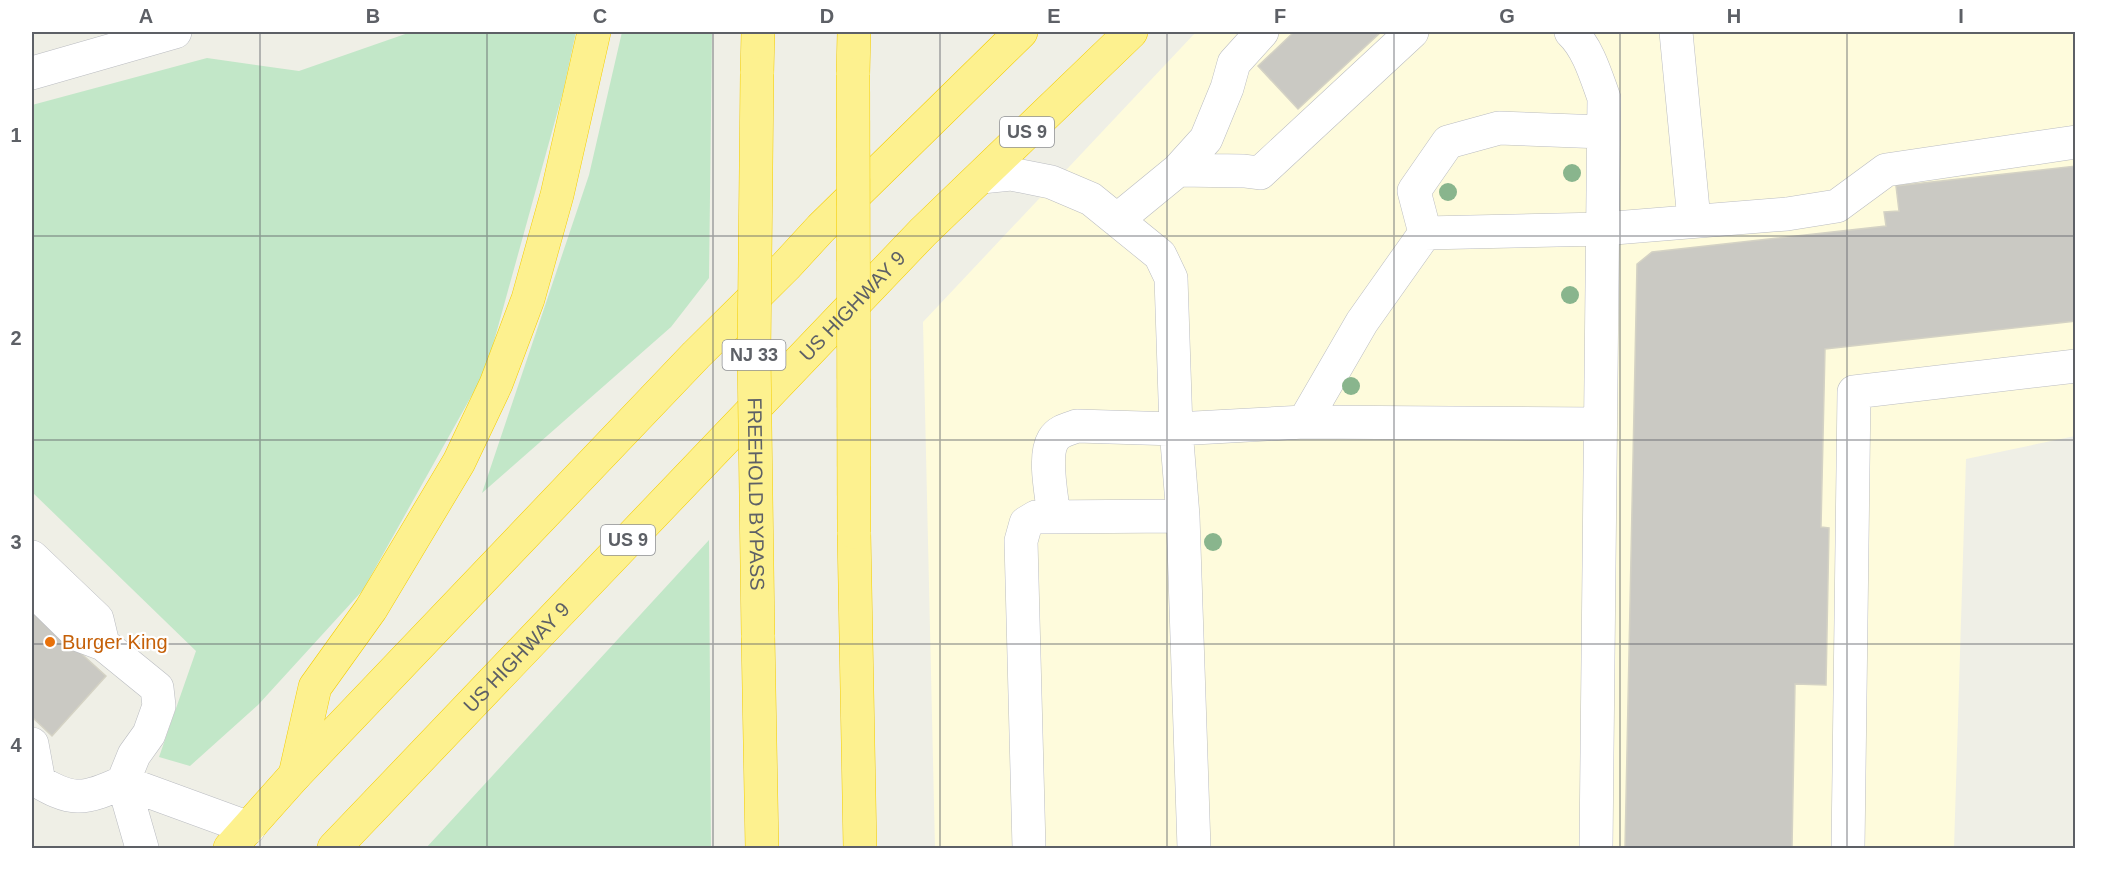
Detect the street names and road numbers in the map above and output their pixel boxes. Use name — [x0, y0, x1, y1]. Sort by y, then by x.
road number: US 9 — [1000, 117, 1054, 147]
street label: US HIGHWAY 9 — [795, 247, 910, 365]
road number: NJ 33 — [722, 340, 786, 370]
street label: FREEHOLD BYPASS — [744, 397, 768, 591]
road number: US 9 — [601, 525, 655, 555]
street label: US HIGHWAY 9 — [459, 598, 574, 716]

